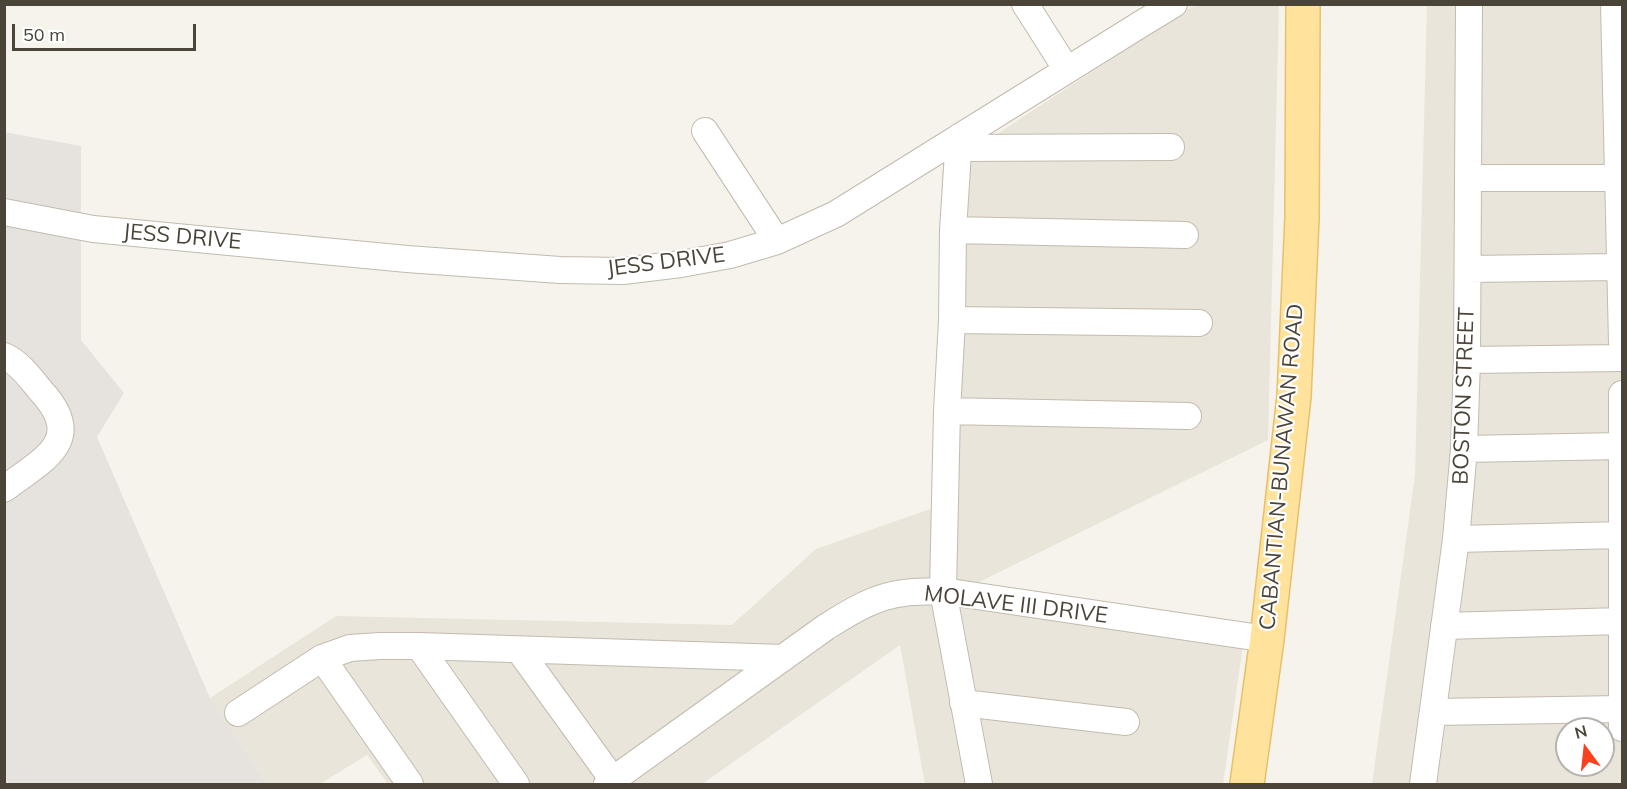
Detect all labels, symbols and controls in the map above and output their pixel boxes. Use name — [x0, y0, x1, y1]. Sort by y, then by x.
scale bar — [15, 12, 200, 50]
text: 50 m — [23, 23, 65, 46]
street label: JESS DRIVE — [122, 219, 242, 255]
street label: JESS DRIVE — [605, 242, 727, 282]
street label: CABANTIAN-BUNAWAN ROAD — [1255, 303, 1309, 631]
street label: BOSTON STREET — [1448, 307, 1480, 485]
street label: MOLAVE III DRIVE — [923, 581, 1109, 629]
north arrow — [1555, 717, 1615, 777]
text: N — [1572, 720, 1589, 743]

